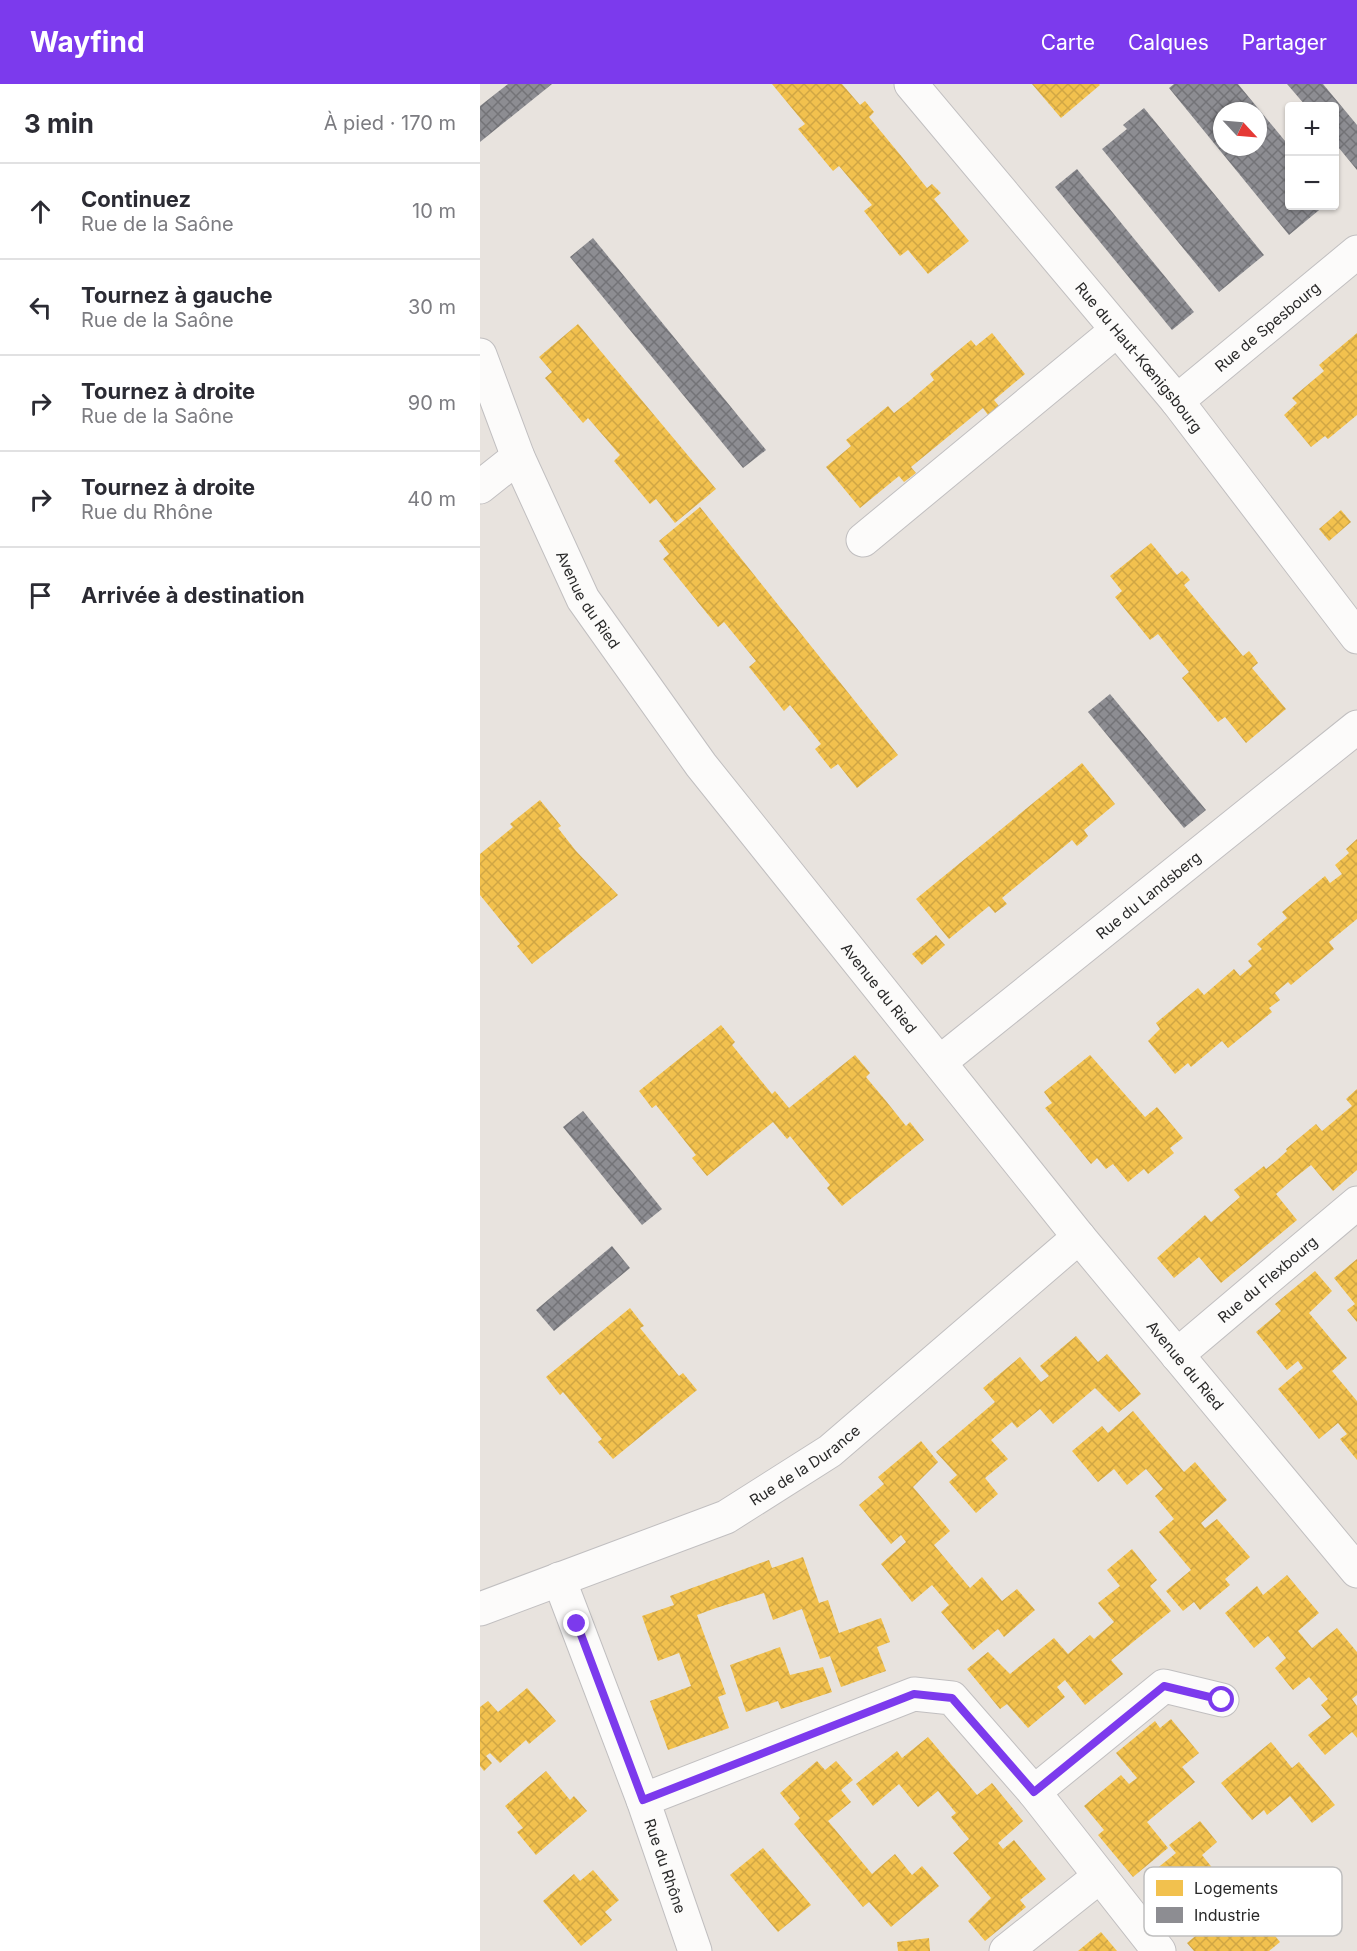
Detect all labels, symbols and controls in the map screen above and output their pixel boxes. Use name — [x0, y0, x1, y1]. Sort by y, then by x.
text: Wayfind — [30, 25, 145, 59]
text: Carte — [1041, 30, 1095, 55]
text: Calques — [1128, 30, 1209, 55]
text: Partager — [1242, 30, 1327, 55]
north arrow — [1213, 102, 1267, 156]
map controls — [1285, 102, 1339, 210]
button: + — [1285, 102, 1339, 156]
text: 3 min — [24, 108, 94, 139]
text: À pied · 170 m — [324, 111, 456, 135]
button: − — [1285, 156, 1339, 210]
text: Continuez — [81, 186, 191, 212]
icon: ahead — [24, 195, 57, 228]
text: 10 m — [412, 199, 456, 223]
text: Rue de la Saône — [81, 212, 234, 236]
street label: Rue de Spesbourg — [1211, 277, 1324, 375]
street label: Rue du Haut-Kœnigsbourg — [1072, 278, 1207, 436]
text: Tournez à gauche — [81, 282, 273, 308]
icon: left — [24, 291, 57, 324]
text: 30 m — [408, 295, 456, 319]
text: Rue de la Saône — [81, 308, 234, 332]
text: Tournez à droite — [81, 378, 255, 404]
icon: right — [24, 387, 57, 420]
text: 90 m — [408, 391, 456, 415]
text: Rue de la Saône — [81, 404, 234, 428]
text: Tournez à droite — [81, 474, 255, 500]
icon: right — [24, 483, 57, 516]
text: 40 m — [407, 487, 456, 511]
text: Rue du Rhône — [81, 500, 213, 524]
street label: Avenue du Ried — [553, 548, 624, 652]
icon: arrive — [24, 579, 57, 612]
text: Arrivée à destination — [81, 582, 305, 608]
street label: Rue du Landsberg — [1092, 847, 1204, 943]
street label: Avenue du Ried — [837, 939, 921, 1037]
street label: Rue du Flexbourg — [1213, 1231, 1321, 1326]
street label: Avenue du Ried — [1143, 1317, 1228, 1414]
street label: Rue de la Durance — [746, 1420, 864, 1509]
route end — [563, 1610, 589, 1636]
route start — [1208, 1686, 1234, 1712]
street label: Rue du Rhône — [641, 1816, 691, 1916]
legend — [1144, 1867, 1342, 1936]
text: Logements — [1194, 1878, 1278, 1898]
text: Industrie — [1194, 1905, 1260, 1925]

